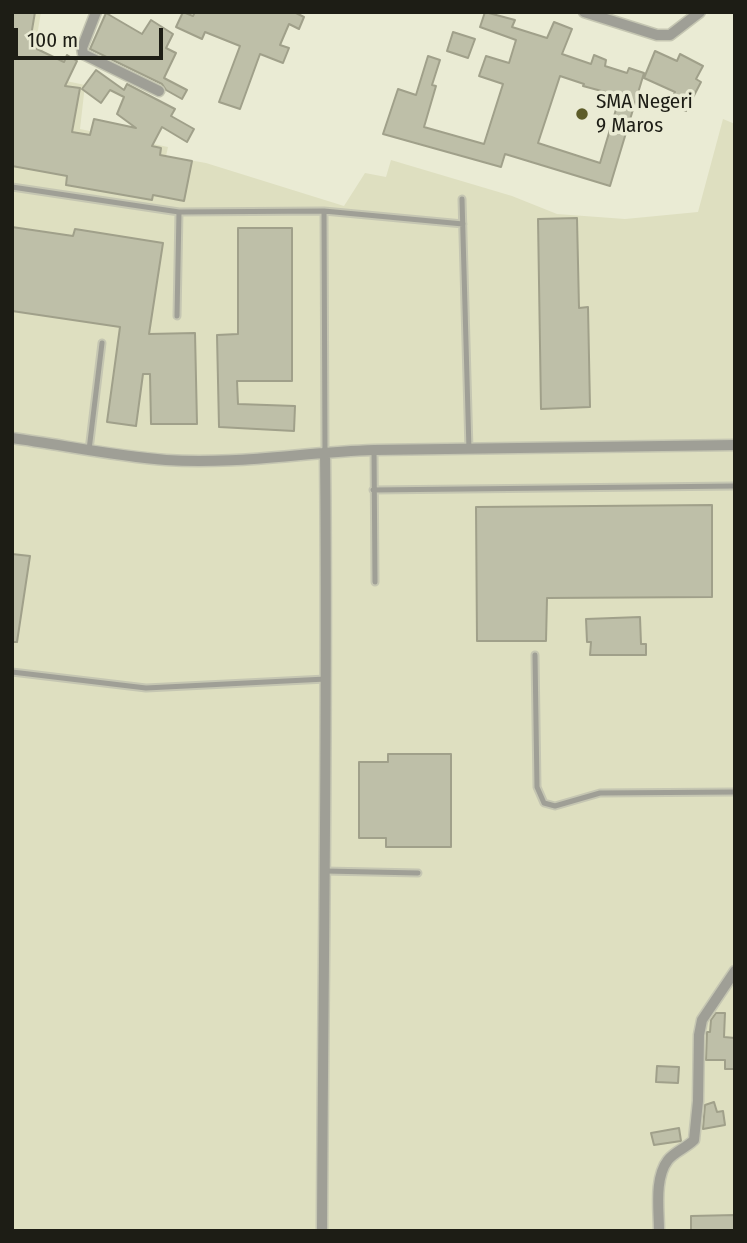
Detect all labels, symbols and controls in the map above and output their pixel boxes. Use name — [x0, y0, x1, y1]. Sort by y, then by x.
scale bar — [18, 14, 166, 58]
text: 100 m — [27, 27, 78, 53]
place label: SMA Negeri 9 Maros — [596, 89, 693, 139]
marker: SMA Negeri 9 Maros — [574, 106, 590, 122]

